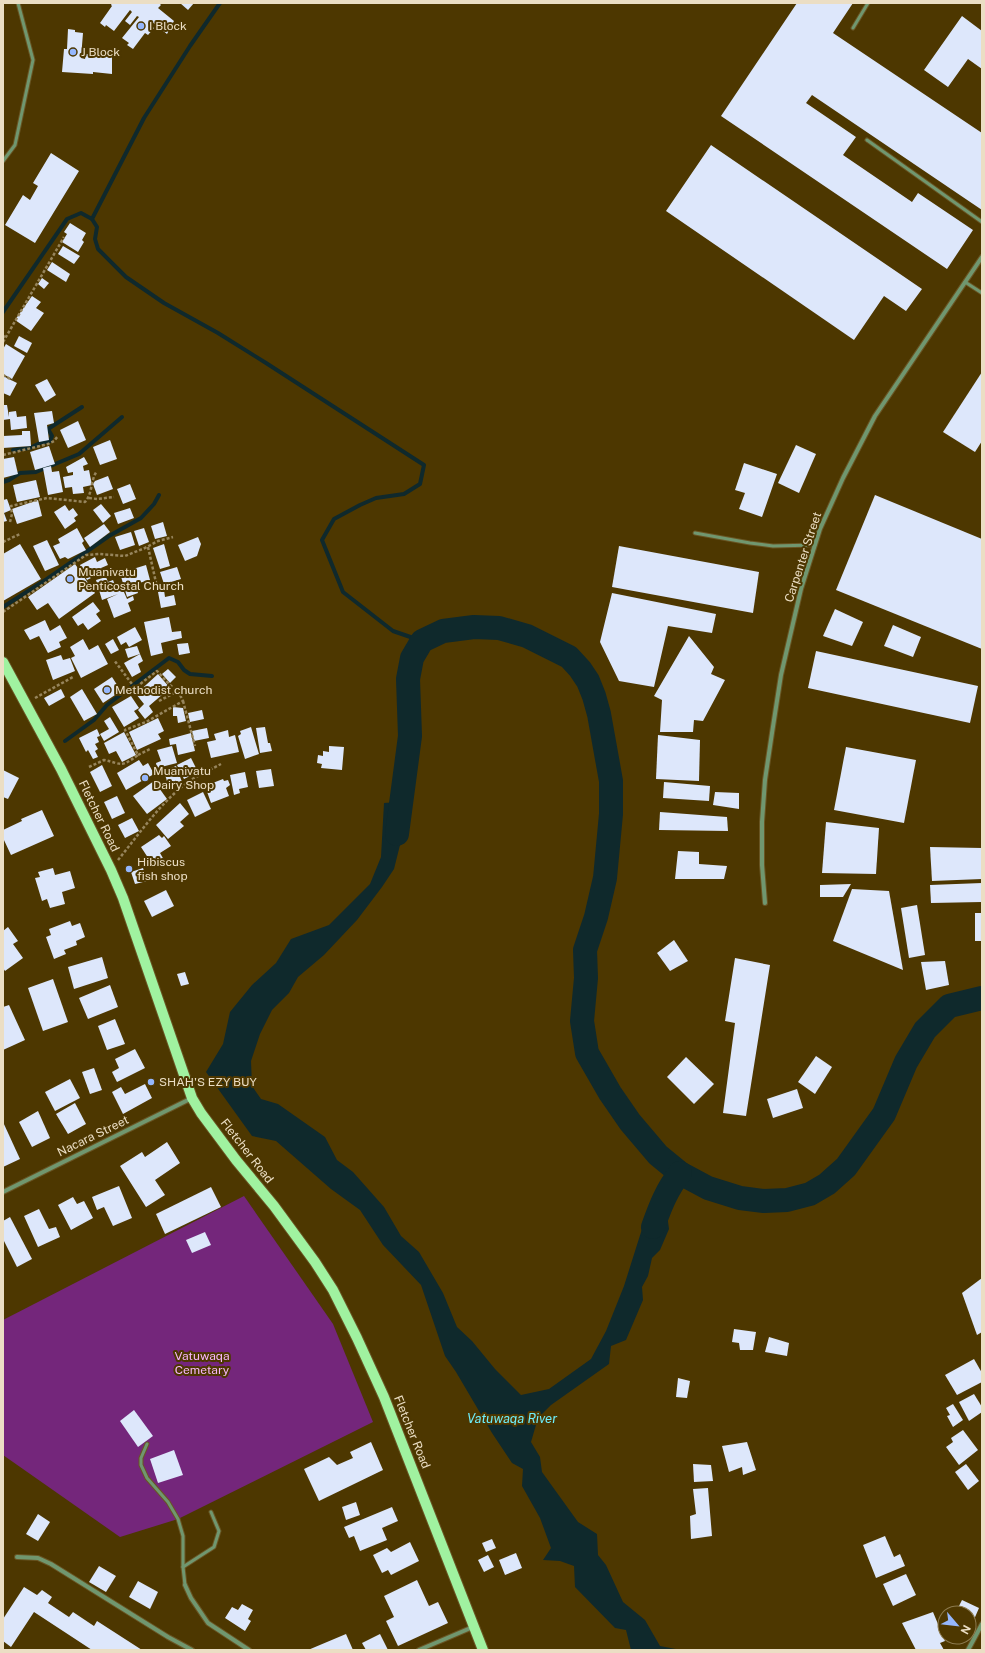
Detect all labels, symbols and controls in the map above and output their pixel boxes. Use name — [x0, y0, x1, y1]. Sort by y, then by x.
place label: I Block — [149, 19, 187, 33]
marker: I Block — [136, 21, 146, 31]
place label: J Block — [81, 45, 120, 59]
marker: J Block — [68, 47, 78, 57]
street label: Carpenter Street — [782, 510, 824, 604]
place label: Muanivatu Penticostal Church — [78, 565, 184, 593]
marker: Muanivatu Penticostal Church — [65, 574, 75, 584]
place label: Methodist church — [115, 683, 212, 697]
marker: Methodist church — [102, 685, 112, 695]
place label: Muanivatu Dairy Shop — [153, 764, 214, 792]
marker: Muanivatu Dairy Shop — [140, 773, 150, 783]
street label: Fletcher Road — [76, 778, 122, 854]
place label: Hibiscus fish shop — [137, 855, 188, 883]
marker: Hibiscus fish shop — [124, 864, 134, 874]
place label: SHAH'S EZY BUY — [159, 1075, 258, 1089]
marker: SHAH'S EZY BUY — [146, 1077, 156, 1087]
street label: Nacara Street — [55, 1113, 131, 1159]
street label: Fletcher Road — [218, 1116, 276, 1186]
park label: Vatuwaqa Cemetary — [174, 1349, 230, 1377]
street label: Fletcher Road — [391, 1393, 433, 1471]
water label: Vatuwaqa River — [467, 1411, 557, 1426]
north arrow — [937, 1605, 977, 1645]
text: N — [959, 1623, 973, 1636]

